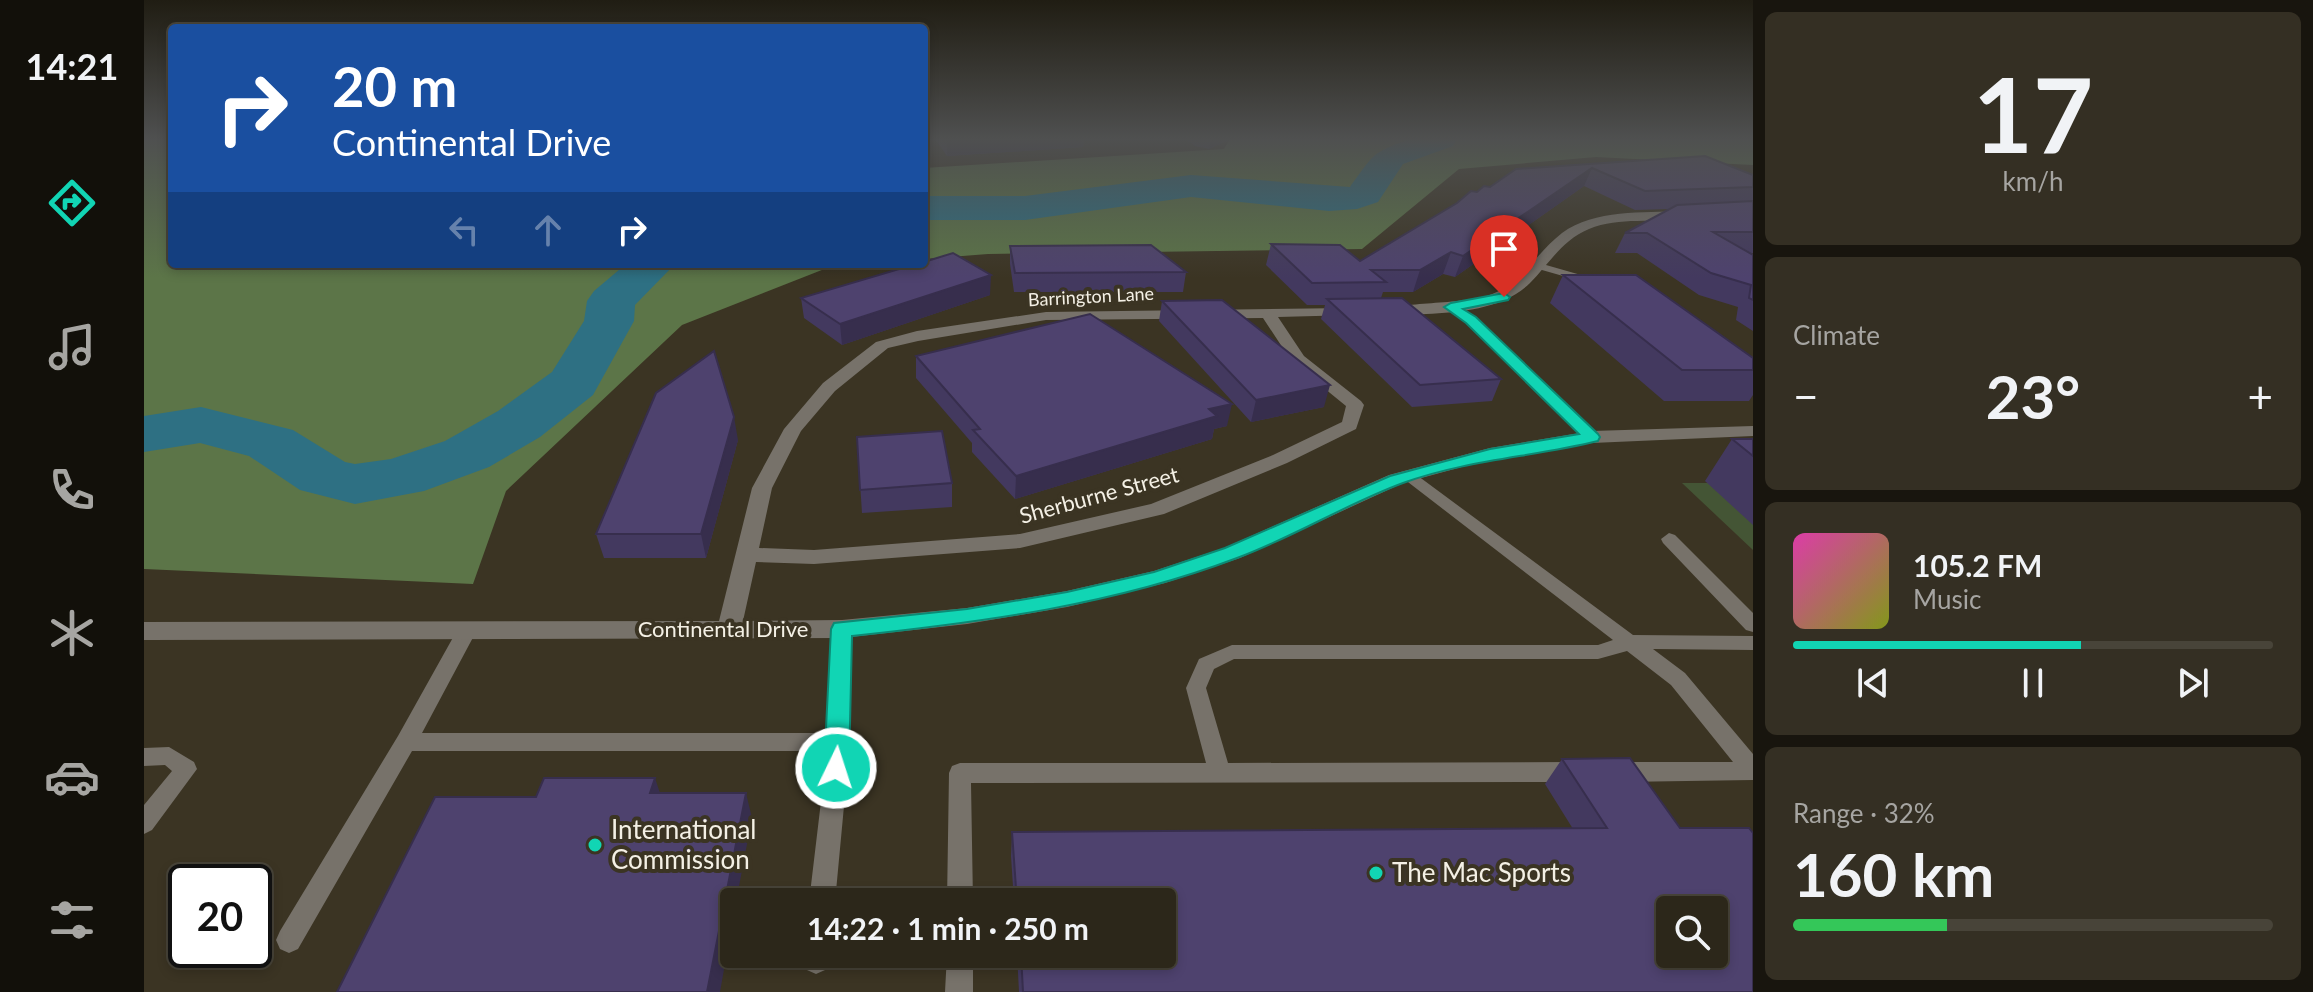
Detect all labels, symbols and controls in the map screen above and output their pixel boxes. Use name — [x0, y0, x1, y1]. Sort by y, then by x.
text: 14:21 — [26, 44, 118, 88]
text: 17 — [1973, 50, 2093, 175]
text: 20 m — [332, 52, 457, 119]
icon: right — [200, 56, 304, 160]
text: Continental Drive — [332, 120, 611, 164]
text: km/h — [2003, 165, 2063, 197]
icon: directions — [44, 175, 100, 231]
icon: left — [442, 208, 486, 252]
icon: ahead — [526, 208, 570, 252]
icon: right — [610, 208, 654, 252]
pin — [1470, 215, 1538, 297]
icon: arrive — [1482, 227, 1526, 271]
street label: Barrington Lane — [1027, 282, 1155, 310]
icon: music — [44, 319, 100, 375]
text: Climate — [1793, 319, 1880, 351]
text: 23° — [1986, 360, 2080, 432]
text: − — [1793, 370, 1819, 422]
text: + — [2247, 370, 2273, 422]
street label: Sherburne Street — [1016, 460, 1182, 529]
icon: phone — [44, 462, 100, 518]
text: 105.2 FM — [1913, 547, 2042, 583]
text: Music — [1913, 583, 1981, 615]
icon: climate — [44, 605, 100, 661]
street label: Continental Drive — [638, 615, 808, 642]
icon: previous — [1851, 661, 1895, 705]
icon: pause — [2011, 661, 2055, 705]
icon: next — [2171, 661, 2215, 705]
position arrow — [794, 726, 878, 810]
icon: car — [44, 749, 100, 805]
text: Range · 32% — [1793, 797, 1935, 829]
place label: International Commission — [611, 813, 756, 875]
marker: International Commission — [586, 836, 604, 854]
text: 160 km — [1793, 838, 1994, 910]
place label: The Mac Sports — [1392, 856, 1571, 888]
speed limit sign: 20 — [168, 864, 272, 968]
marker: The Mac Sports — [1367, 864, 1385, 882]
icon: filters — [44, 892, 100, 948]
map controls — [1656, 896, 1728, 968]
button: search — [1656, 896, 1728, 968]
text: 14:22 · 1 min · 250 m — [807, 910, 1089, 946]

